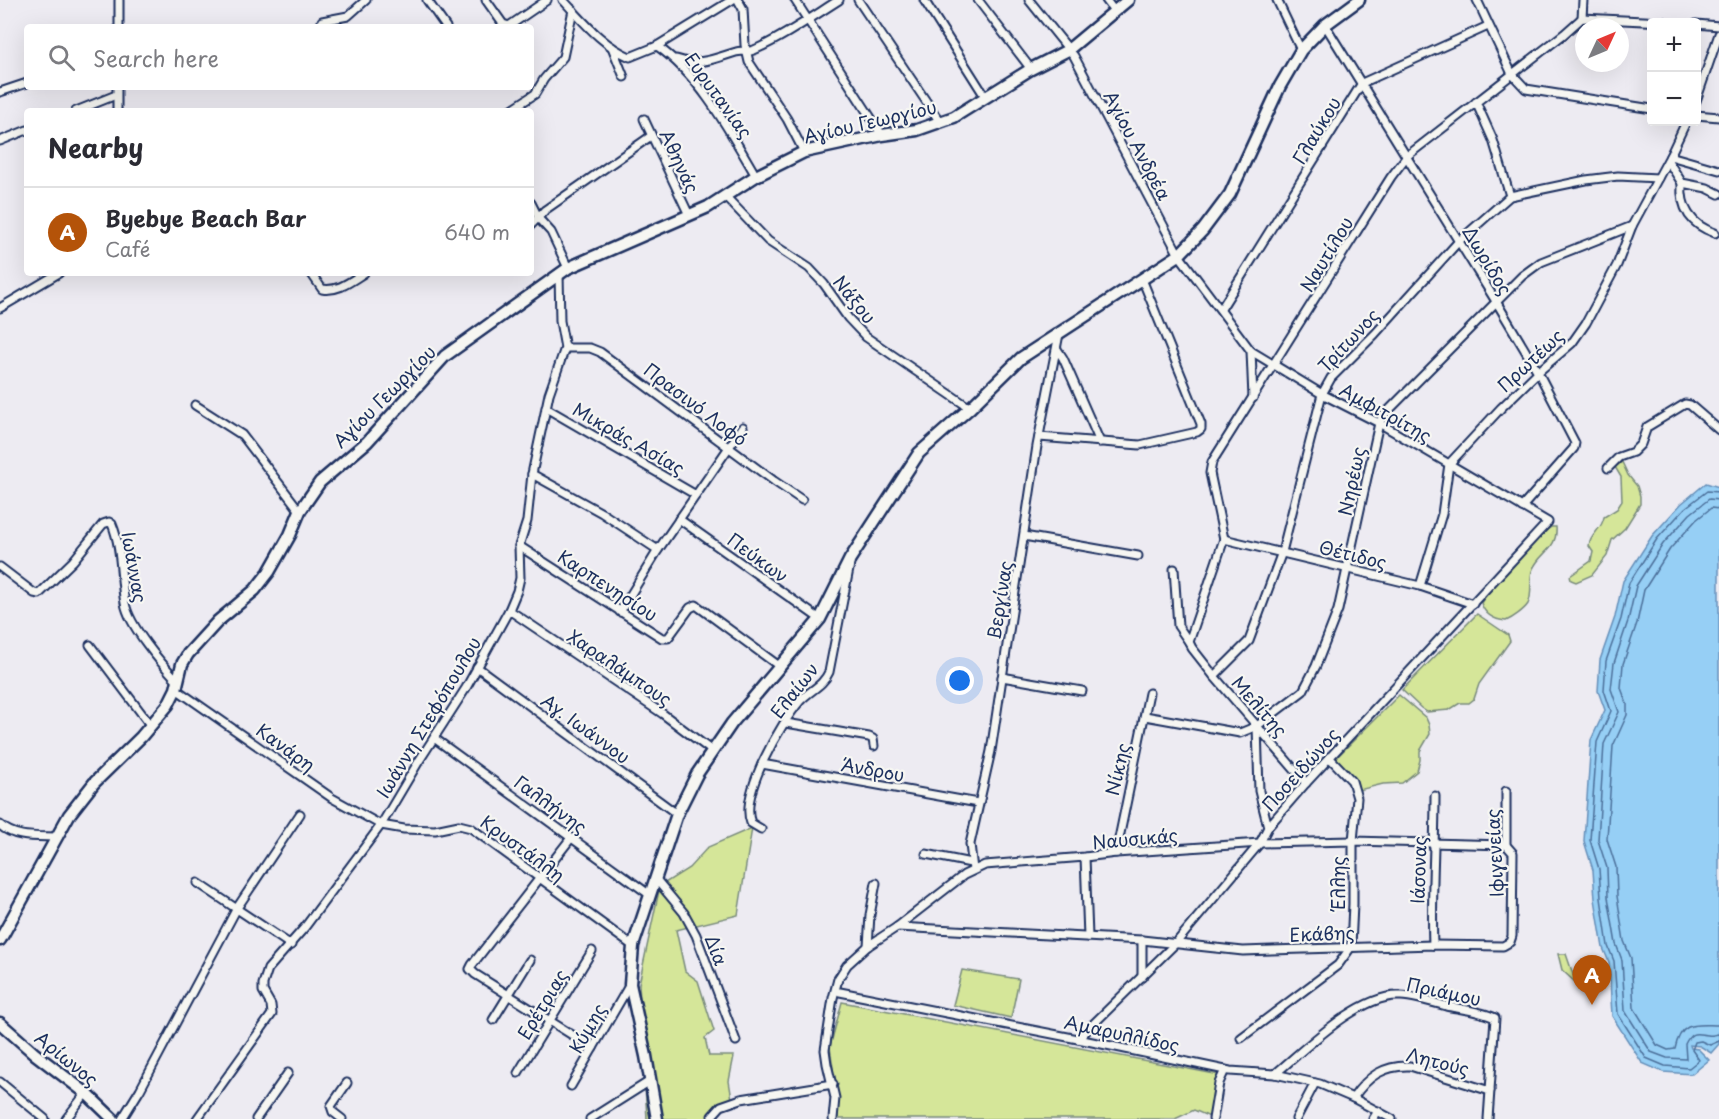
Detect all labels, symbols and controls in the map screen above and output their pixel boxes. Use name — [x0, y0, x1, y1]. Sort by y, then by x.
north arrow — [1575, 18, 1629, 72]
map controls — [1647, 18, 1701, 126]
button: + — [1647, 18, 1701, 72]
search box — [24, 24, 534, 90]
icon: search — [45, 41, 78, 74]
text: Search here — [93, 41, 219, 74]
street label: Ευρυτανίας — [679, 46, 759, 144]
button: − — [1647, 72, 1701, 126]
street label: Αγίου Ανδρέα — [1098, 85, 1178, 205]
street label: Γλαύκου — [1285, 91, 1347, 169]
street label: Αγίου Γεωργίου — [801, 93, 939, 149]
street label: Αθηνάς — [654, 125, 706, 197]
text: Nearby — [48, 128, 143, 167]
text: Byebye Beach Bar — [105, 201, 306, 234]
street label: Ναυτίλου — [1293, 211, 1359, 297]
text: A — [60, 217, 75, 247]
text: 640 m — [444, 217, 510, 247]
street label: Δωρίδος — [1457, 220, 1519, 300]
text: Café — [105, 234, 150, 264]
street label: Νάξου — [827, 269, 883, 329]
street label: Τρίτωνος — [1311, 302, 1385, 378]
street label: Πρωτέως — [1491, 322, 1569, 398]
street label: Αγίου Γεωργίου — [326, 338, 442, 454]
street label: Πρασινό Λοφό — [639, 356, 753, 452]
street label: Αμφιτρίτης — [1335, 376, 1437, 448]
street label: Μικράς Ασίας — [568, 395, 690, 481]
street label: Νηρέως — [1331, 444, 1371, 518]
street label: Πεύκων — [722, 526, 794, 588]
street label: Ιωάννας — [115, 529, 155, 605]
street label: Θέτιδος — [1316, 533, 1390, 575]
street label: Καρπενησίου — [553, 543, 663, 627]
street label: Βεργίνας — [979, 559, 1019, 641]
street label: Χαραλάμπους — [562, 622, 678, 712]
street label: Ιωάννη Στεφόπουλου — [369, 631, 487, 803]
street label: Ελαίων — [764, 656, 824, 724]
your location — [945, 666, 974, 695]
street label: Μελίτης — [1226, 669, 1294, 743]
street label: Αγ. Ιωάννου — [536, 686, 636, 770]
street label: Κανάρη — [251, 716, 321, 778]
street label: Ποσειδώνος — [1255, 721, 1345, 817]
street label: Νίκης — [1098, 740, 1136, 798]
street label: Άνδρου — [839, 750, 907, 788]
street label: Γαλλήνης — [509, 768, 593, 840]
street label: Κρυστάλλη — [475, 808, 571, 888]
street label: Ιφιγενείας — [1478, 808, 1510, 898]
street label: Ναυσικάς — [1091, 821, 1179, 855]
street label: Ιάσονας — [1403, 836, 1433, 904]
street label: Έλλης — [1324, 856, 1351, 912]
street label: Εκάβης — [1289, 918, 1355, 948]
street label: Δία — [699, 931, 735, 969]
pin: A — [1572, 956, 1612, 1005]
street label: Ερέτριας — [510, 964, 574, 1044]
street label: Πριάμου — [1404, 970, 1484, 1012]
street label: Κύμης — [562, 998, 612, 1058]
street label: Αμαρυλλίδος — [1062, 1008, 1182, 1058]
street label: Αρίωνος — [30, 1024, 104, 1092]
street label: Λητούς — [1404, 1040, 1472, 1082]

